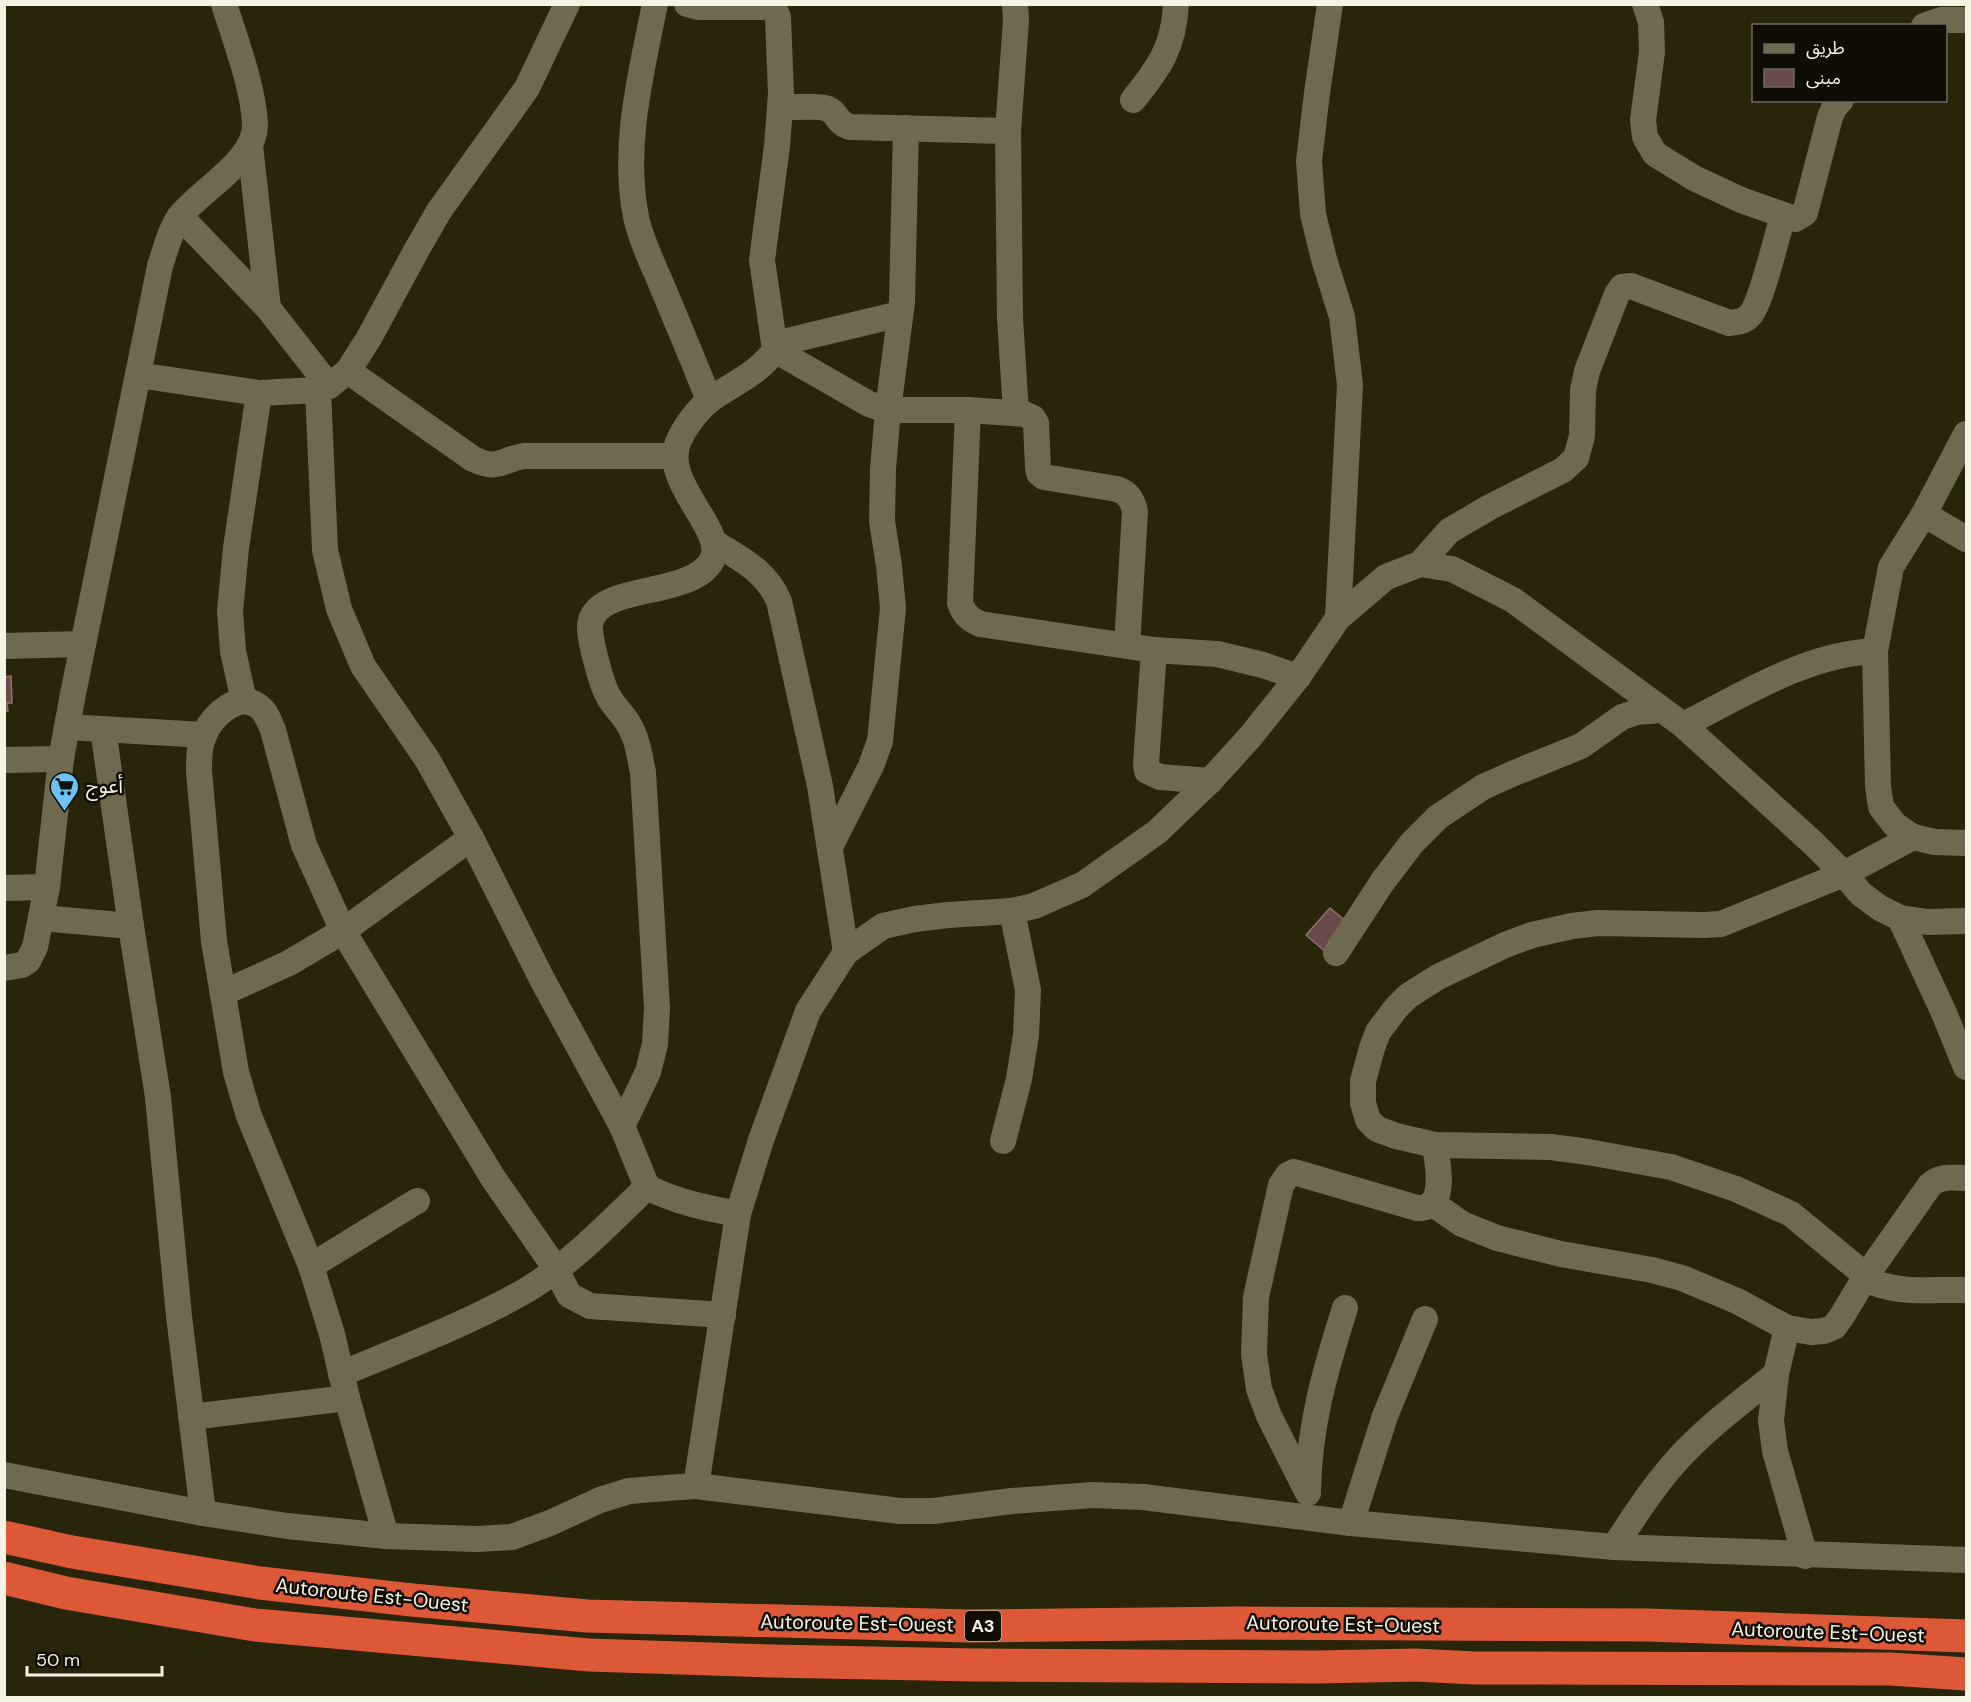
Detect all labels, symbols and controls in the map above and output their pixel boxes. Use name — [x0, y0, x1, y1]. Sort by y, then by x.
legend — [1752, 24, 1947, 102]
text: طريق — [1806, 36, 1845, 60]
text: مبنى — [1806, 66, 1841, 90]
supermarket icon: أعوج — [49, 770, 81, 812]
place label: أعوج — [86, 773, 123, 801]
street label: Autoroute Est-Ouest — [274, 1572, 470, 1618]
street label: Autoroute Est-Ouest — [760, 1608, 954, 1638]
street label: Autoroute Est-Ouest — [1246, 1609, 1440, 1639]
road number: A3 — [965, 1611, 1001, 1641]
street label: Autoroute Est-Ouest — [1731, 1616, 1925, 1648]
scale bar — [27, 1639, 162, 1677]
text: 50 m — [36, 1648, 80, 1672]

